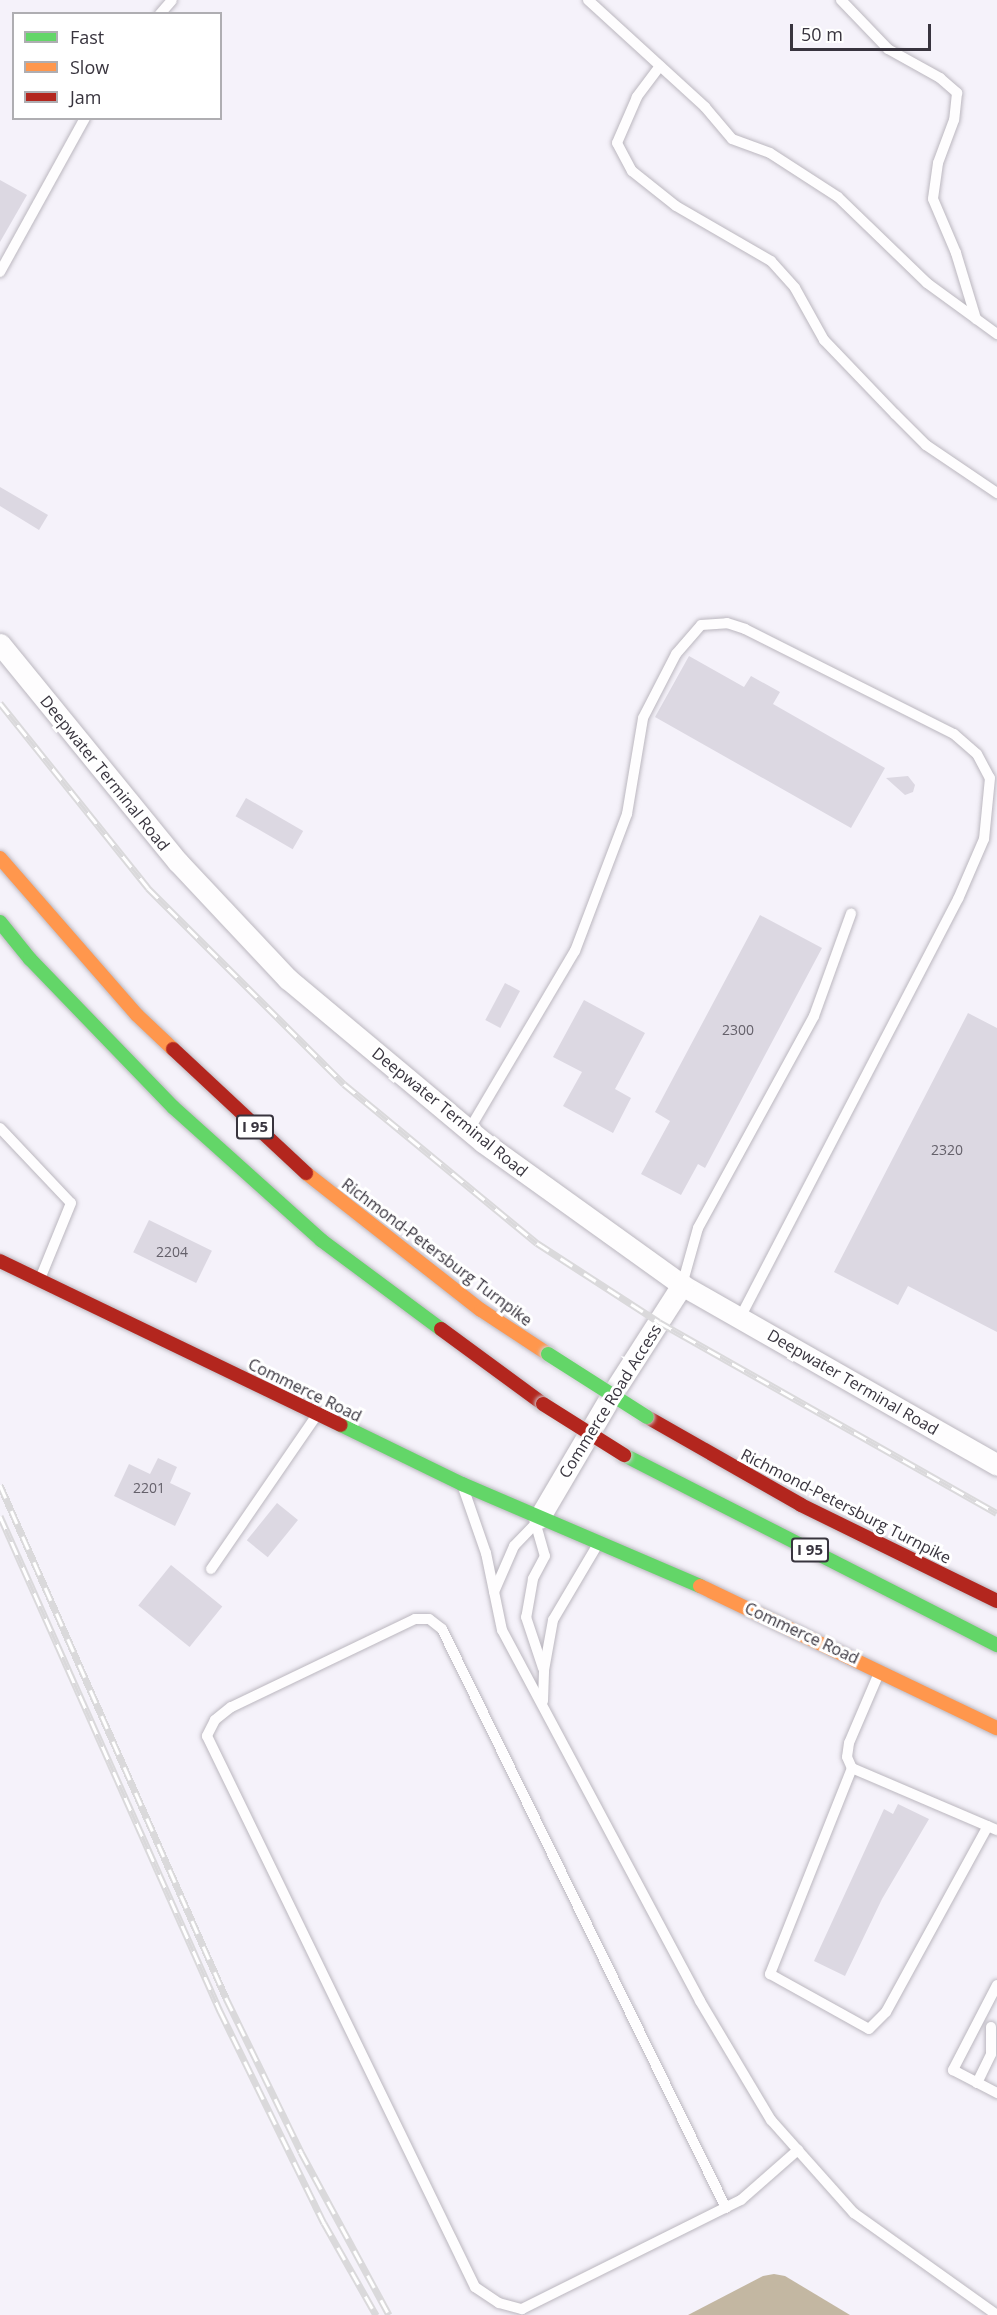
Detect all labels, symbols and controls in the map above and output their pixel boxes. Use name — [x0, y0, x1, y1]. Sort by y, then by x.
legend — [12, 12, 222, 120]
scale bar — [793, 12, 934, 50]
text: 50 m — [801, 22, 843, 46]
text: Fast — [70, 25, 104, 49]
text: Slow — [70, 55, 109, 79]
text: Jam — [70, 85, 102, 109]
street label: Deepwater Terminal Road — [36, 691, 174, 855]
house number: 2300 — [722, 1022, 754, 1038]
street label: Deepwater Terminal Road — [368, 1043, 532, 1181]
road number: I 95 — [236, 1115, 274, 1139]
house number: 2320 — [931, 1142, 963, 1158]
street label: Richmond-Petersburg Turnpike — [338, 1174, 536, 1330]
house number: 2204 — [156, 1244, 188, 1260]
street label: Commerce Road Access — [555, 1321, 665, 1481]
street label: Deepwater Terminal Road — [764, 1325, 942, 1439]
street label: Commerce Road — [245, 1354, 365, 1426]
street label: Richmond-Petersburg Turnpike — [738, 1445, 954, 1567]
house number: 2201 — [133, 1480, 165, 1496]
road number: I 95 — [790, 1538, 830, 1562]
street label: Commerce Road — [742, 1598, 862, 1668]

